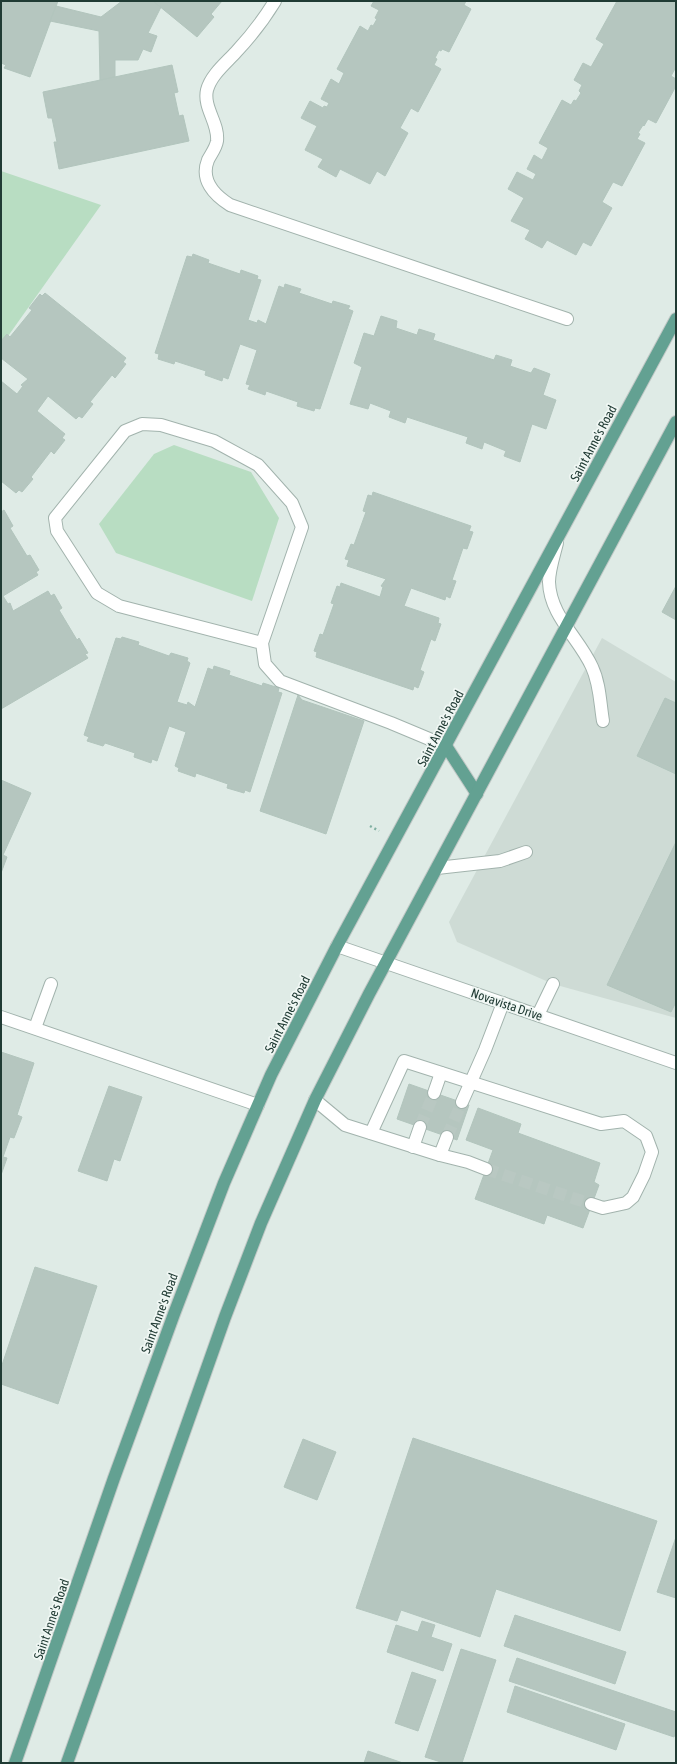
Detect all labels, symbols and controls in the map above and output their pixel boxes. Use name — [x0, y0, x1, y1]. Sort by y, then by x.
street label: Saint Anne's Road — [567, 403, 620, 484]
street label: Saint Anne's Road — [414, 688, 467, 769]
street label: Saint Anne's Road — [262, 973, 313, 1055]
street label: Novavista Drive — [469, 985, 545, 1024]
street label: Saint Anne's Road — [138, 1271, 181, 1355]
street label: Saint Anne's Road — [31, 1577, 72, 1661]

